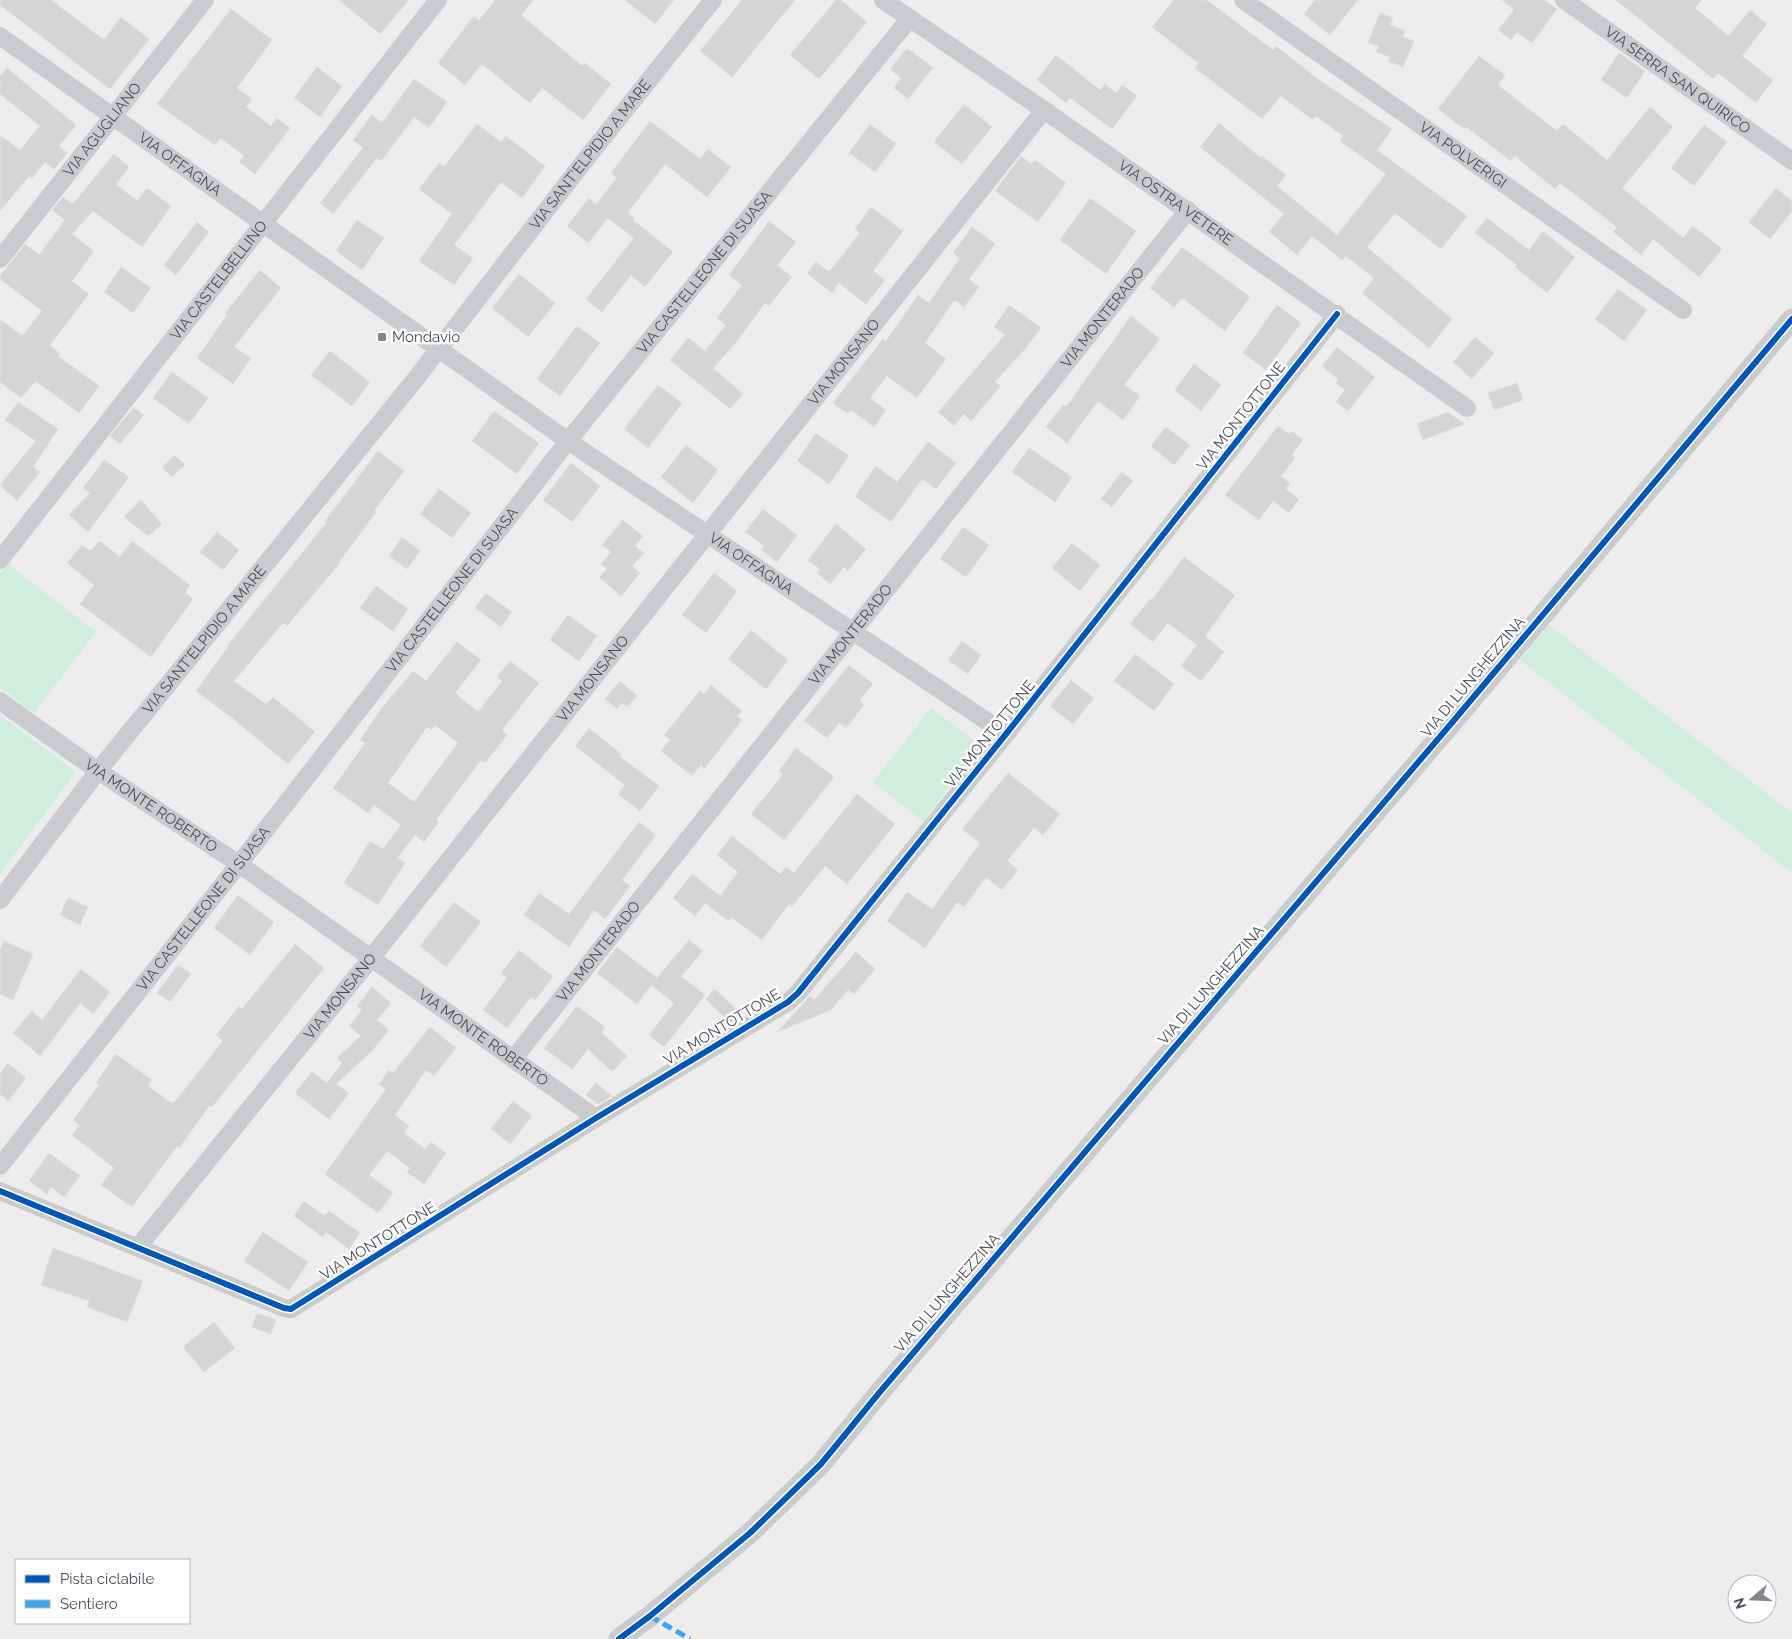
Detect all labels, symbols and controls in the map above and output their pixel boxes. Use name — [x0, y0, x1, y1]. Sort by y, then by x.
street label: VIA SERRA SAN QUIRICO — [1601, 22, 1754, 138]
street label: VIA SANT'ELPIDIO A MARE — [526, 76, 655, 233]
street label: VIA AGUGLIANO — [60, 79, 145, 180]
street label: VIA POLVERIGI — [1416, 118, 1510, 192]
street label: VIA OFFAGNA — [135, 129, 225, 200]
street label: VIA OSTRA VETERE — [1115, 156, 1237, 249]
street label: VIA CASTELLEONE DI SUASA — [633, 187, 776, 357]
street label: VIA CASTELBELLINO — [166, 217, 271, 344]
street label: VIA MONTERADO — [1057, 263, 1148, 371]
street label: VIA MONSANO — [804, 315, 884, 409]
place label: Mondavio — [392, 328, 460, 346]
marker: Mondavio — [376, 331, 388, 343]
street label: VIA MONTOTTONE — [1193, 358, 1289, 474]
street label: VIA CASTELLEONE DI SUASA — [382, 504, 522, 676]
street label: VIA OFFAGNA — [706, 529, 797, 598]
street label: VIA SANT'ELPIDIO A MARE — [139, 562, 270, 718]
street label: VIA MONTERADO — [805, 580, 896, 688]
street label: VIA DI LUNGHEZZINA — [1417, 613, 1529, 741]
street label: VIA MONSANO — [553, 632, 633, 725]
street label: VIA MONTOTTONE — [941, 677, 1039, 791]
street label: VIA MONTE ROBERTO — [81, 755, 221, 856]
street label: VIA CASTELLEONE DI SUASA — [133, 823, 274, 995]
street label: VIA MONTERADO — [553, 898, 644, 1006]
street label: VIA DI LUNGHEZZINA — [1154, 922, 1268, 1048]
street label: VIA MONSANO — [300, 950, 380, 1043]
street label: VIA MONTE ROBERTO — [415, 985, 552, 1090]
street label: VIA MONTOTTONE — [660, 985, 784, 1069]
street label: VIA MONTOTTONE — [317, 1198, 439, 1284]
street label: VIA DI LUNGHEZZINA — [890, 1230, 1004, 1356]
legend — [15, 1559, 190, 1624]
text: Pista ciclabile — [60, 1570, 154, 1588]
north arrow — [1727, 1574, 1777, 1624]
text: Sentiero — [60, 1595, 118, 1613]
text: N — [1730, 1596, 1749, 1611]

